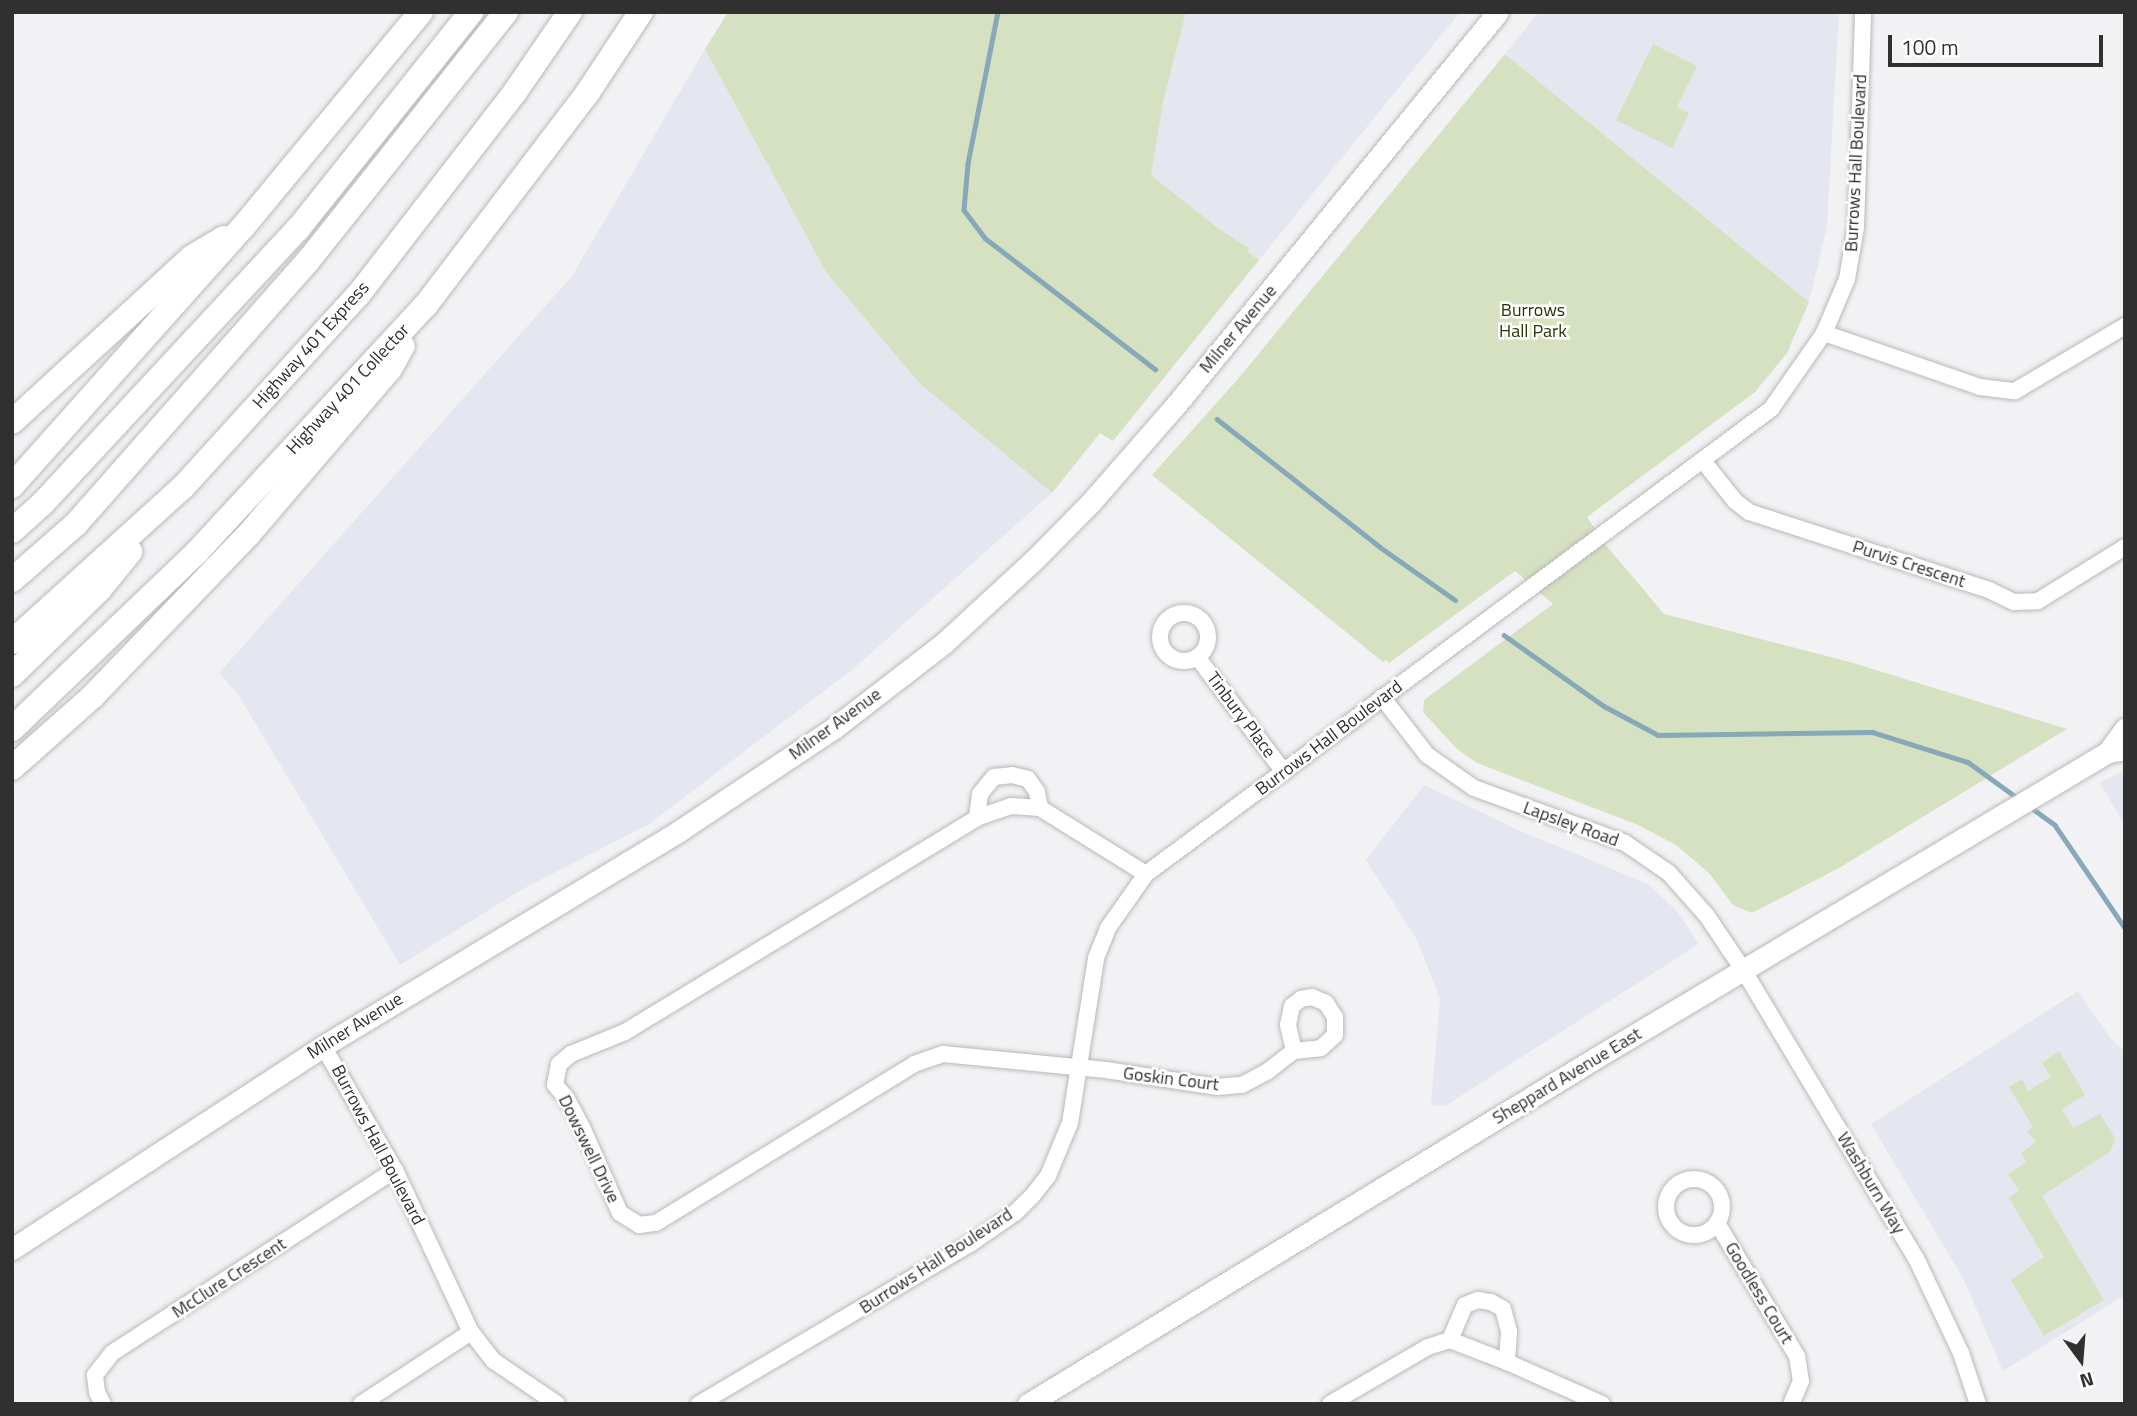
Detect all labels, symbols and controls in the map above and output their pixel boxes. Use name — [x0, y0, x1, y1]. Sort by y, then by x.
scale bar — [1892, 21, 2107, 65]
text: 100 m — [1901, 31, 1958, 63]
street label: Burrows Hall Boulevard — [1841, 74, 1871, 252]
street label: Highway 401 Express — [248, 277, 374, 413]
street label: Milner Avenue — [1195, 281, 1281, 377]
park label: Burrows Hall Park — [1499, 300, 1567, 342]
street label: Highway 401 Collector — [282, 319, 414, 459]
street label: Purvis Crescent — [1850, 536, 1968, 592]
street label: Tinbury Place — [1202, 668, 1280, 762]
street label: Burrows Hall Boulevard — [1251, 676, 1407, 800]
street label: Milner Avenue — [785, 683, 885, 765]
street label: Lapsley Road — [1520, 797, 1622, 851]
street label: Milner Avenue — [303, 988, 407, 1064]
street label: Sheppard Avenue East — [1489, 1023, 1645, 1129]
street label: Burrows Hall Boulevard — [327, 1061, 429, 1229]
street label: Goskin Court — [1122, 1062, 1220, 1096]
street label: Dowswell Drive — [554, 1092, 624, 1206]
street label: Washburn Way — [1832, 1128, 1910, 1238]
street label: Burrows Hall Boulevard — [855, 1203, 1017, 1319]
street label: McClure Crescent — [168, 1233, 290, 1323]
street label: Goodless Court — [1720, 1238, 1798, 1348]
north arrow — [2046, 1325, 2116, 1395]
text: N — [2077, 1365, 2097, 1396]

